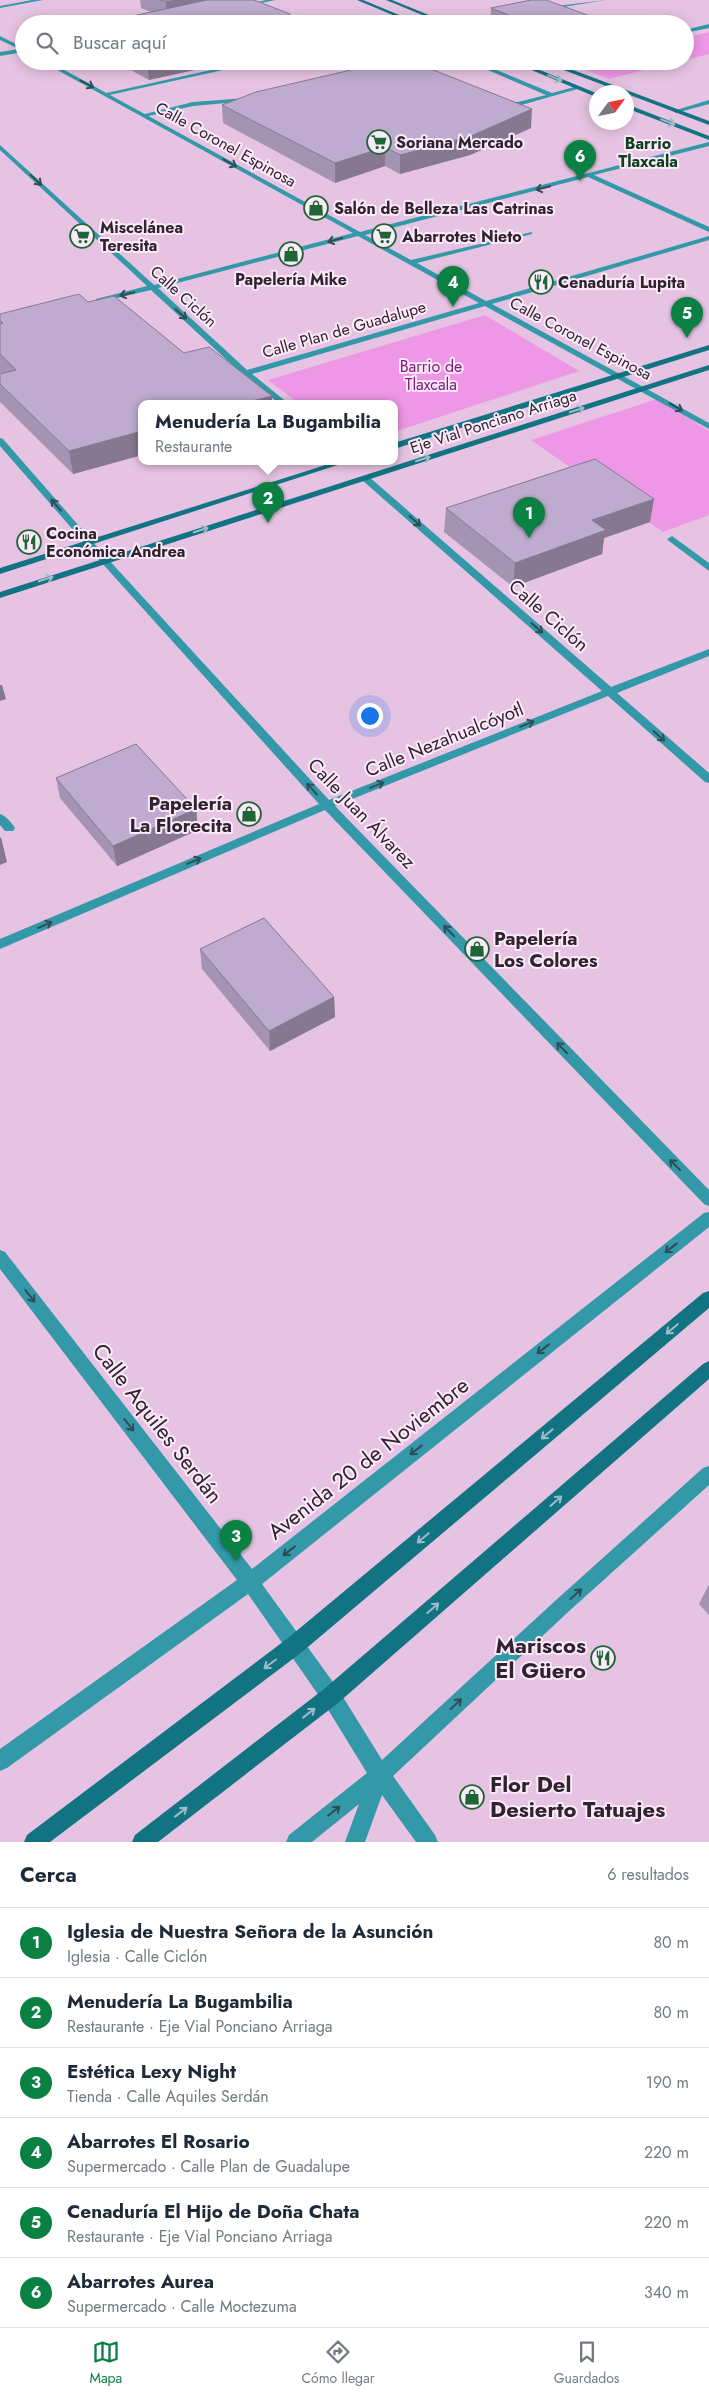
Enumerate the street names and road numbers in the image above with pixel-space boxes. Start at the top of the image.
street label: Calle Coronel Espinosa [151,96,300,193]
street label: Calle Ciclón [145,260,222,333]
street label: Calle Coronel Espinosa [506,291,656,386]
street label: Calle Plan de Guadalupe [260,295,429,364]
street label: Eje Vial Ponciano Arriaga [407,384,579,459]
street label: Calle Ciclón [503,573,595,658]
street label: Calle Nezahualcóyotl [361,695,527,784]
street label: Calle Juan Álvarez [302,752,422,875]
street label: Calle Aquiles Serdán [85,1336,231,1510]
street label: Avenida 20 de Noviembre [261,1369,475,1547]

